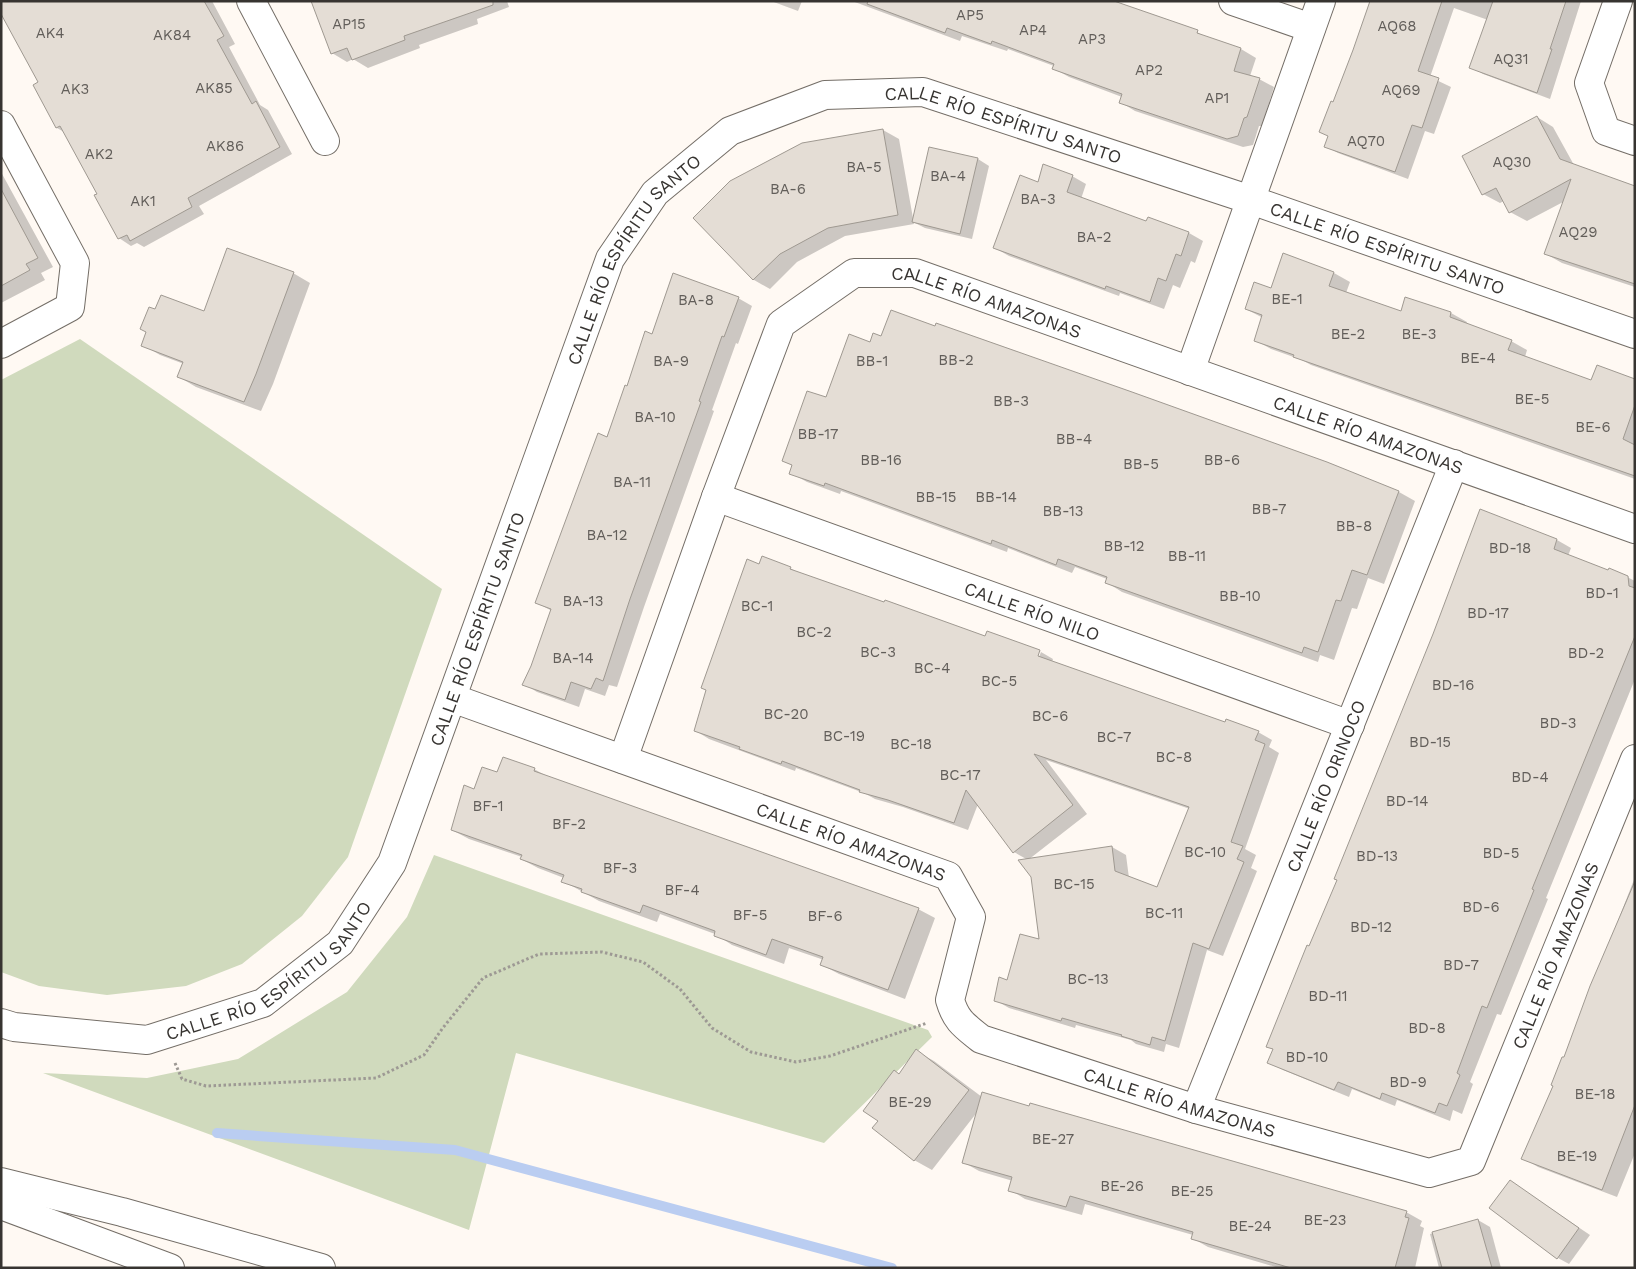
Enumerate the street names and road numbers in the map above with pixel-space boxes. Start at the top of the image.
street label: CALLE RÍO ESPÍRITU SANTO [884,81,1124,167]
street label: CALLE RÍO ESPÍRITU SANTO [562,150,705,368]
street label: CALLE RÍO ESPÍRITU SANTO [1267,197,1508,298]
street label: CALLE RÍO AMAZONAS [891,263,1084,342]
street label: CALLE RÍO AMAZONAS [1271,391,1466,478]
street label: CALLE RÍO ESPÍRITU SANTO [425,509,528,749]
street label: CALLE RÍO NILO [961,577,1103,645]
street label: CALLE RÍO ORINOCO [1281,697,1369,875]
street label: CALLE RÍO AMAZONAS [753,798,949,885]
street label: CALLE RÍO AMAZONAS [1507,859,1602,1052]
street label: CALLE RÍO ESPÍRITU SANTO [163,897,375,1044]
street label: CALLE RÍO AMAZONAS [1081,1063,1278,1141]

